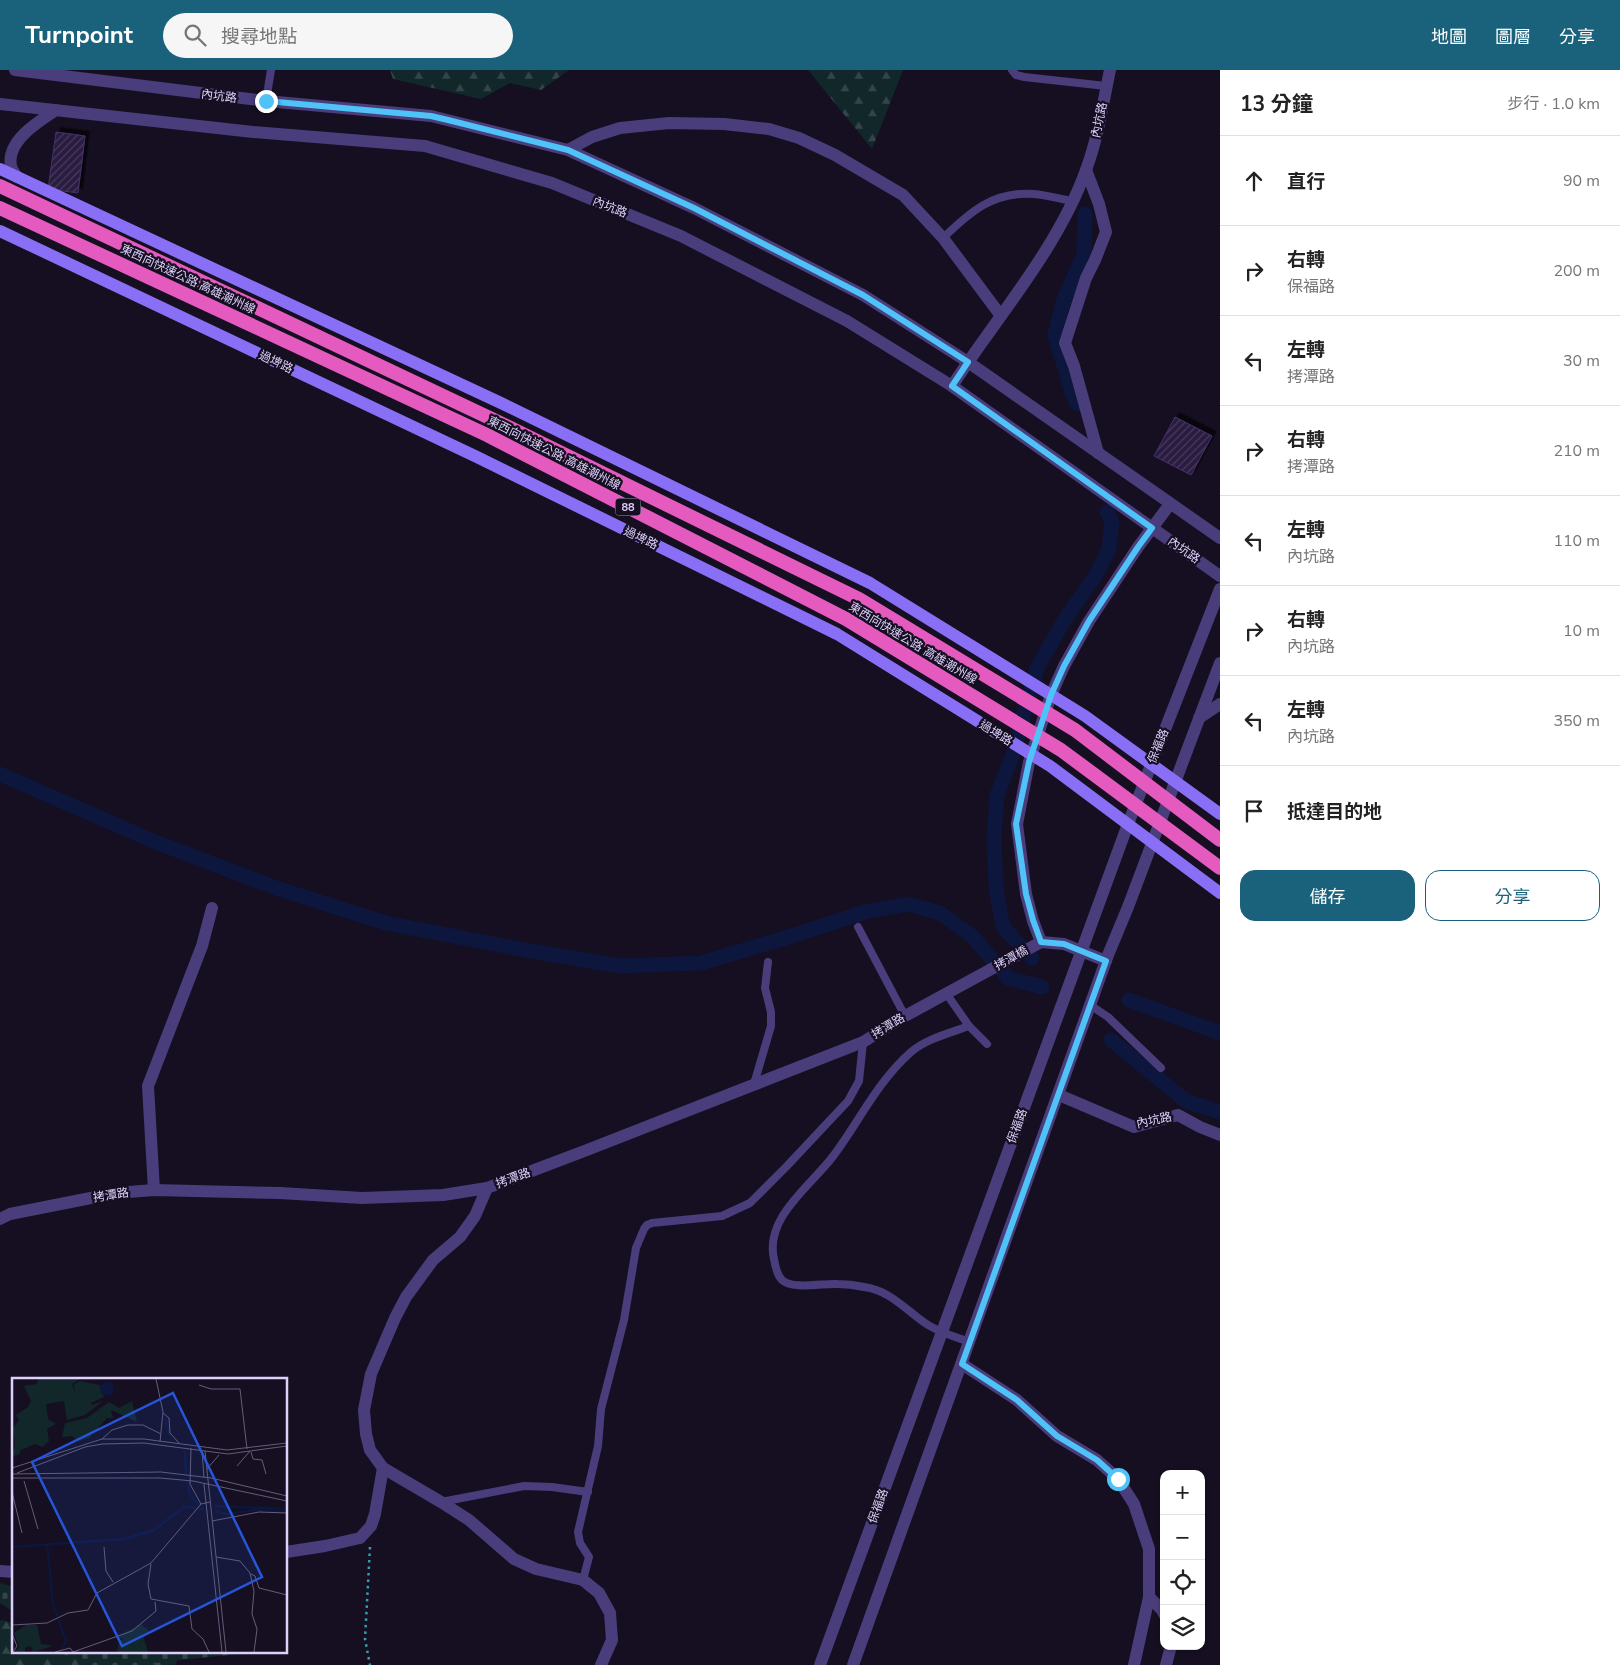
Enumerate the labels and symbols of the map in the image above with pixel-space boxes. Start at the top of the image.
street label: 內坑路 [200,86,238,106]
route end [255,90,278,113]
street label: 內坑路 [1087,101,1111,139]
street label: 內坑路 [590,193,630,221]
street label: 東西向快速公路 高雄潮州線 [118,241,258,317]
street label: 過埤路 [256,347,296,377]
street label: 東西向快速公路 高雄潮州線 [485,412,623,494]
road number: 88 [616,498,640,516]
street label: 過埤路 [621,523,661,553]
street label: 內坑路 [1165,533,1203,567]
street label: 東西向快速公路 高雄潮州線 [846,598,980,688]
street label: 過埤路 [976,717,1016,749]
street label: 保福路 [1144,726,1172,766]
street label: 拷潭橋 [991,942,1031,974]
street label: 拷潭路 [868,1010,908,1042]
street label: 保福路 [1003,1106,1031,1146]
street label: 內坑路 [1135,1108,1173,1132]
street label: 拷潭路 [493,1164,533,1192]
street label: 拷潭路 [92,1184,130,1206]
inset map [12,1378,288,1652]
route start [1107,1468,1130,1491]
street label: 保福路 [864,1486,892,1526]

